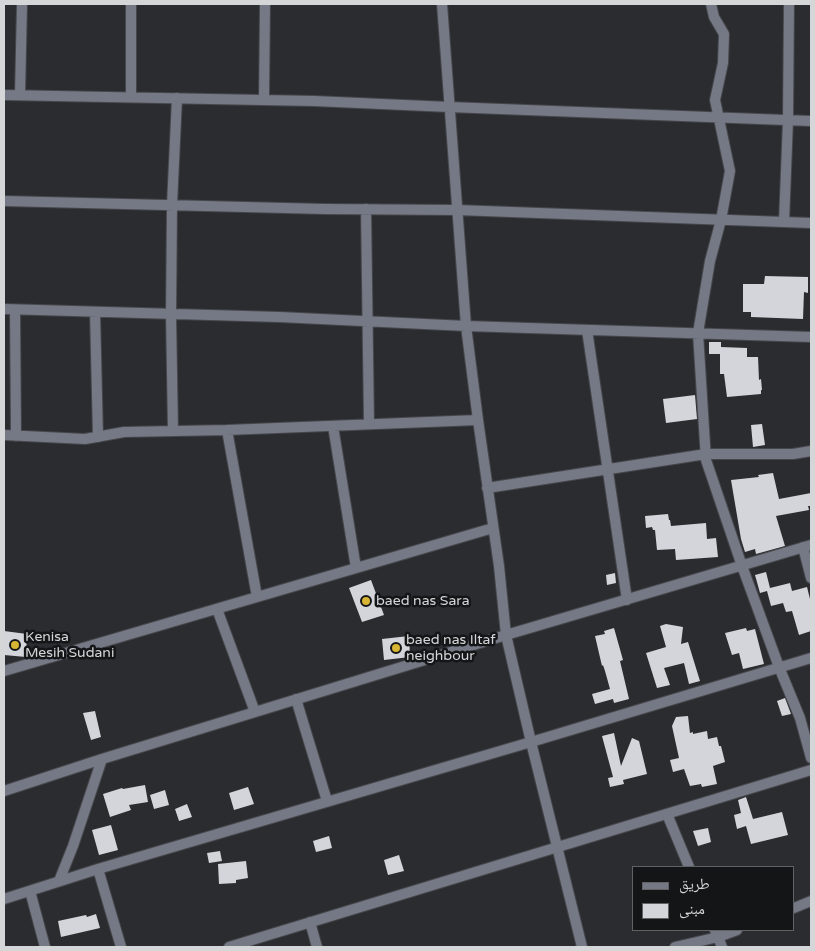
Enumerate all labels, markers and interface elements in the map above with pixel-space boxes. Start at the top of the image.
place label: baed nas Sara [376,593,470,609]
marker: baed nas Sara [360,595,372,607]
place label: Kenisa Mesih Sudani [25,629,114,662]
place label: baed nas Iltaf neighbour [406,632,496,664]
marker: Kenisa Mesih Sudani [9,639,21,651]
marker: baed nas Iltaf neighbour [390,642,402,654]
legend [632,866,795,931]
text: طريق [679,875,710,893]
text: مبنى [679,900,705,918]

